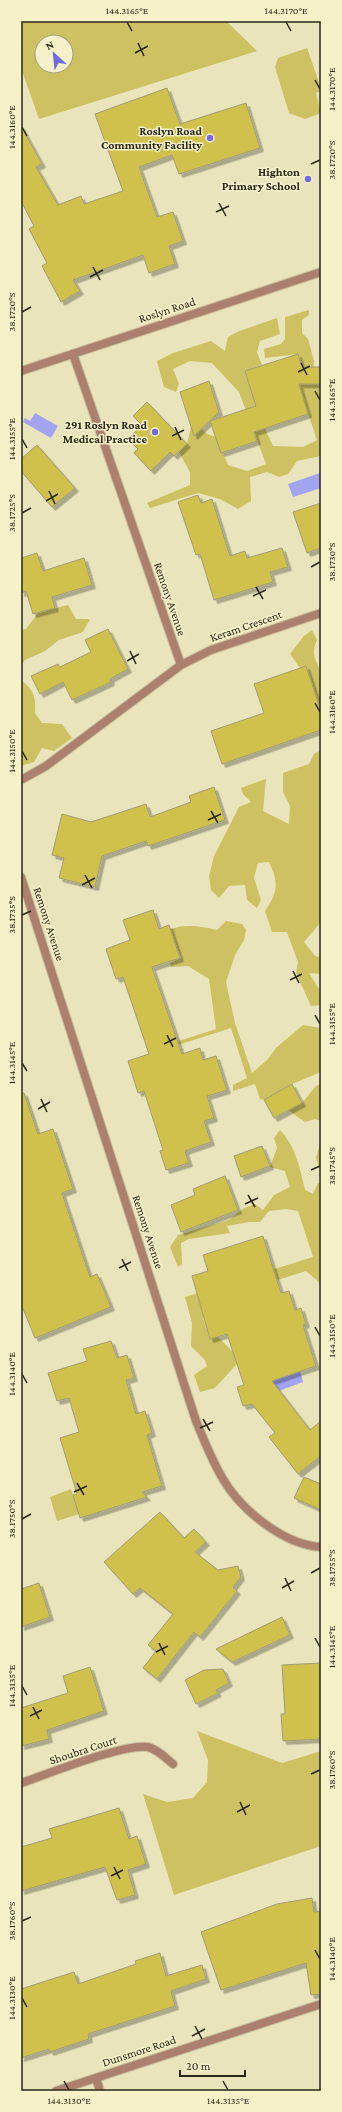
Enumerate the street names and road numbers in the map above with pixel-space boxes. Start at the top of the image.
street label: Roslyn Road [137,294,198,326]
street label: Remony Avenue [151,560,189,638]
street label: Keram Crescent [208,607,285,645]
street label: Remony Avenue [30,885,68,963]
street label: Remony Avenue [129,1193,167,1271]
street label: Shoubra Court [48,1732,119,1767]
street label: Dunsmore Road [100,2032,178,2070]

